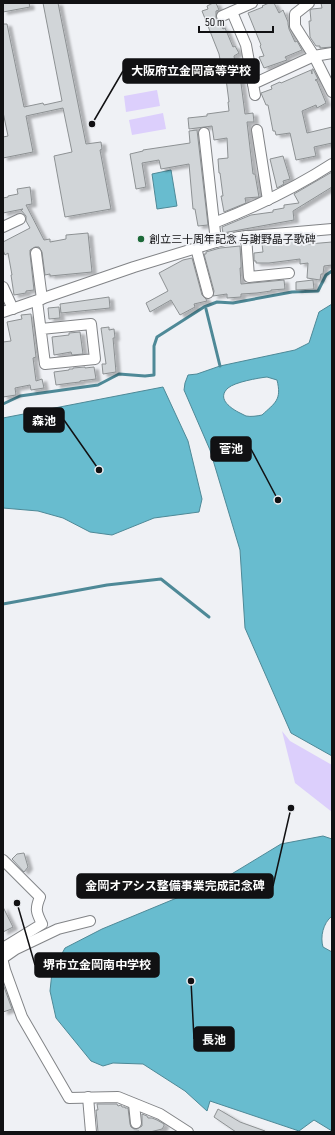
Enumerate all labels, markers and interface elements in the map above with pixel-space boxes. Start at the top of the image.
scale bar [199,8,273,34]
text: 50 m [205,15,225,30]
callout: 大阪府立金岡高等学校 [123,59,259,83]
text: 大阪府立金岡高等学校 [131,64,251,79]
place label: 創立三十周年記念 与謝野晶子歌碑 [149,233,316,246]
marker: 創立三十周年記念 与謝野晶子歌碑 [136,234,146,244]
callout: 森池 [24,408,64,432]
text: 森池 [32,414,56,429]
callout: 菅池 [211,437,251,461]
text: 菅池 [219,442,243,457]
callout: 金岡オアシス整備事業完成記念碑 [77,874,273,898]
text: 金岡オアシス整備事業完成記念碑 [85,879,265,894]
callout: 堺市立金岡南中学校 [35,953,159,977]
text: 堺市立金岡南中学校 [43,958,151,973]
callout: 長池 [194,1027,234,1051]
text: 長池 [202,1033,226,1048]

